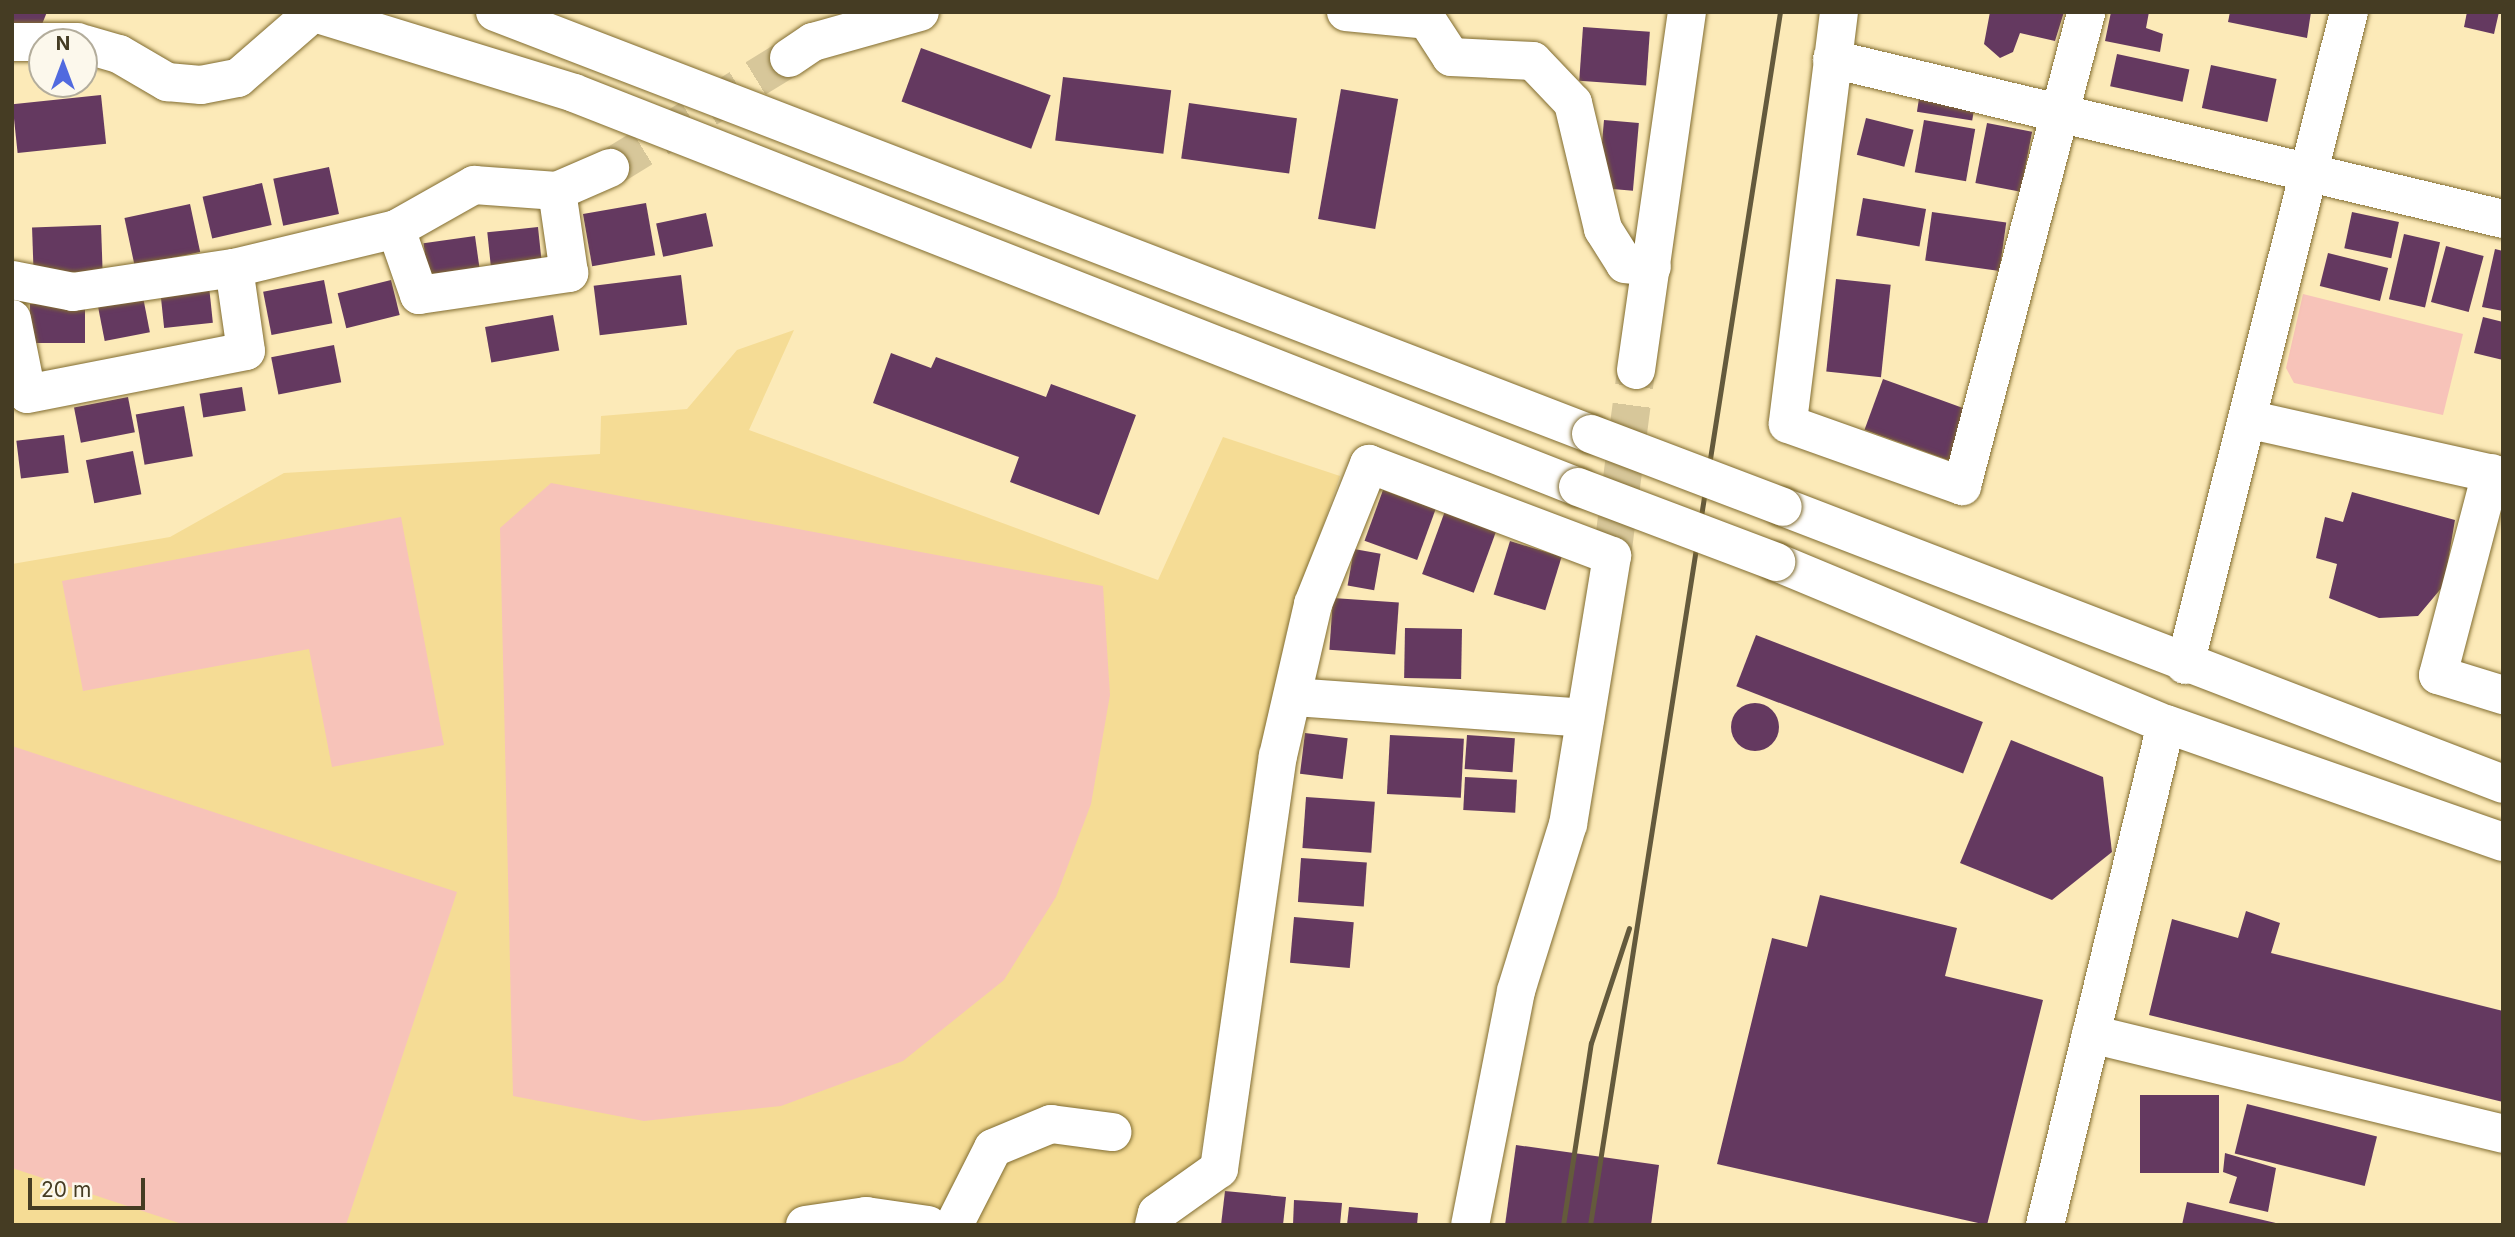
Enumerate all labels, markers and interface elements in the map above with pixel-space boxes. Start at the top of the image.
north arrow [28,28,98,98]
text: N [56,32,70,55]
scale bar [32,1164,149,1208]
text: 20 m [41,1177,91,1202]

